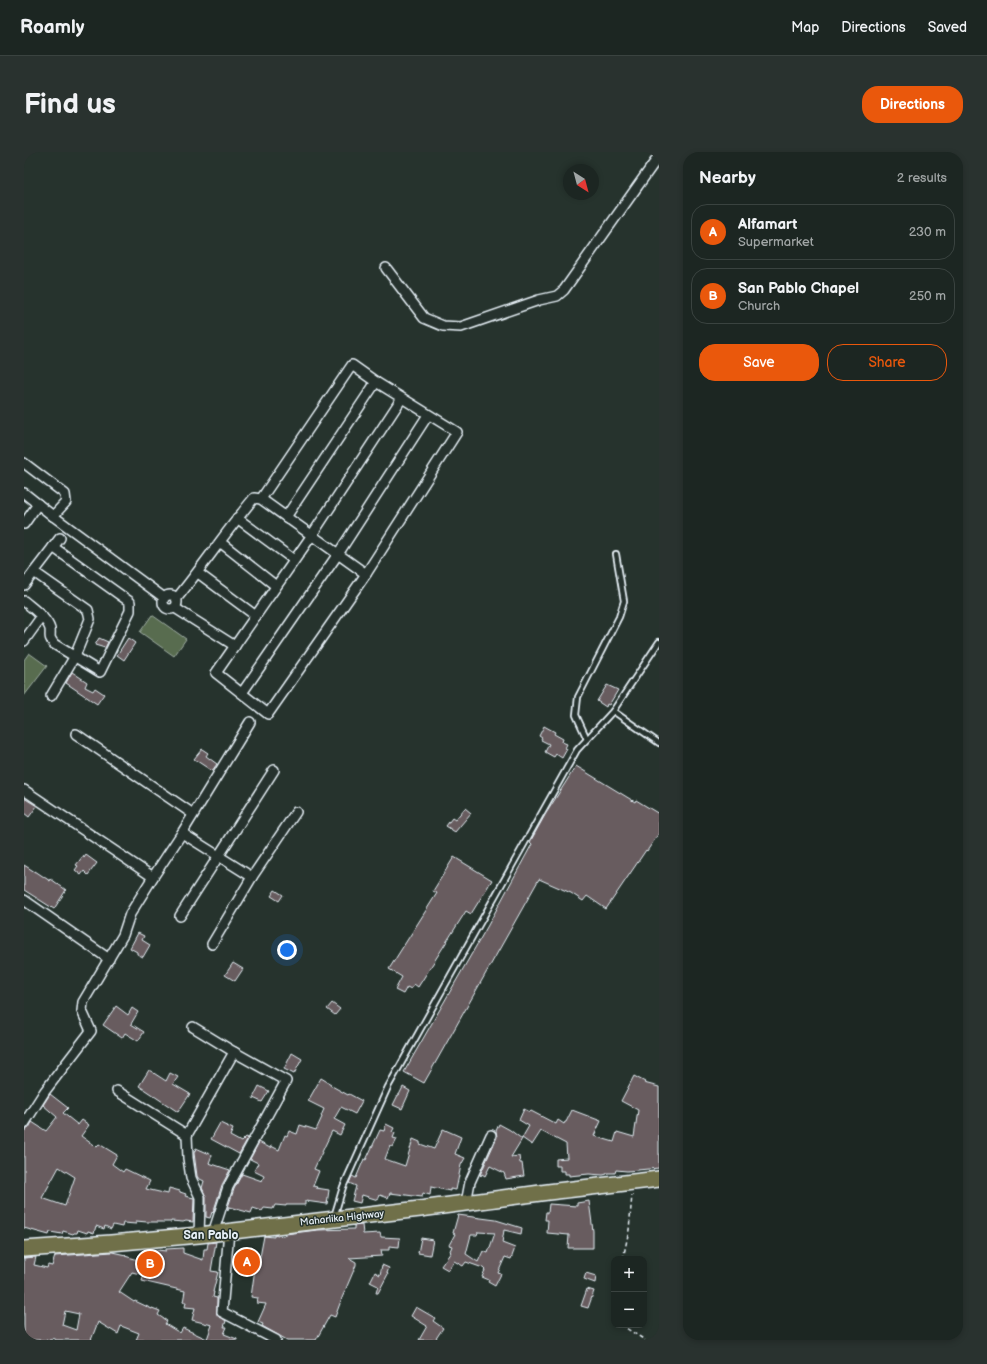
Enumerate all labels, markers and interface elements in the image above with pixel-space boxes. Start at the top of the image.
text: Roamly [20,16,84,39]
text: Map [791,19,819,36]
text: Directions [841,19,906,36]
text: Saved [928,19,967,36]
button: Directions [862,86,963,123]
text: Find us [24,88,116,121]
north arrow [563,164,599,200]
text: Nearby [699,168,756,188]
text: 2 results [897,170,947,186]
text: Alfamart [738,215,797,234]
text: A [709,224,717,240]
text: 230 m [909,224,946,240]
text: Supermarket [738,234,814,250]
text: San Pablo Chapel [738,279,859,298]
text: B [708,288,718,304]
text: 250 m [909,288,946,304]
text: Church [738,298,780,314]
button: Save [699,344,819,381]
button: Share [827,344,947,381]
your location [277,940,297,960]
street label: Maharlika Highway [299,1208,385,1228]
district label: San Pablo [184,1228,239,1243]
pin: A [234,1247,260,1277]
pin: B [137,1249,163,1279]
map controls [611,1256,647,1328]
button: + [611,1256,647,1292]
button: − [611,1292,647,1328]

